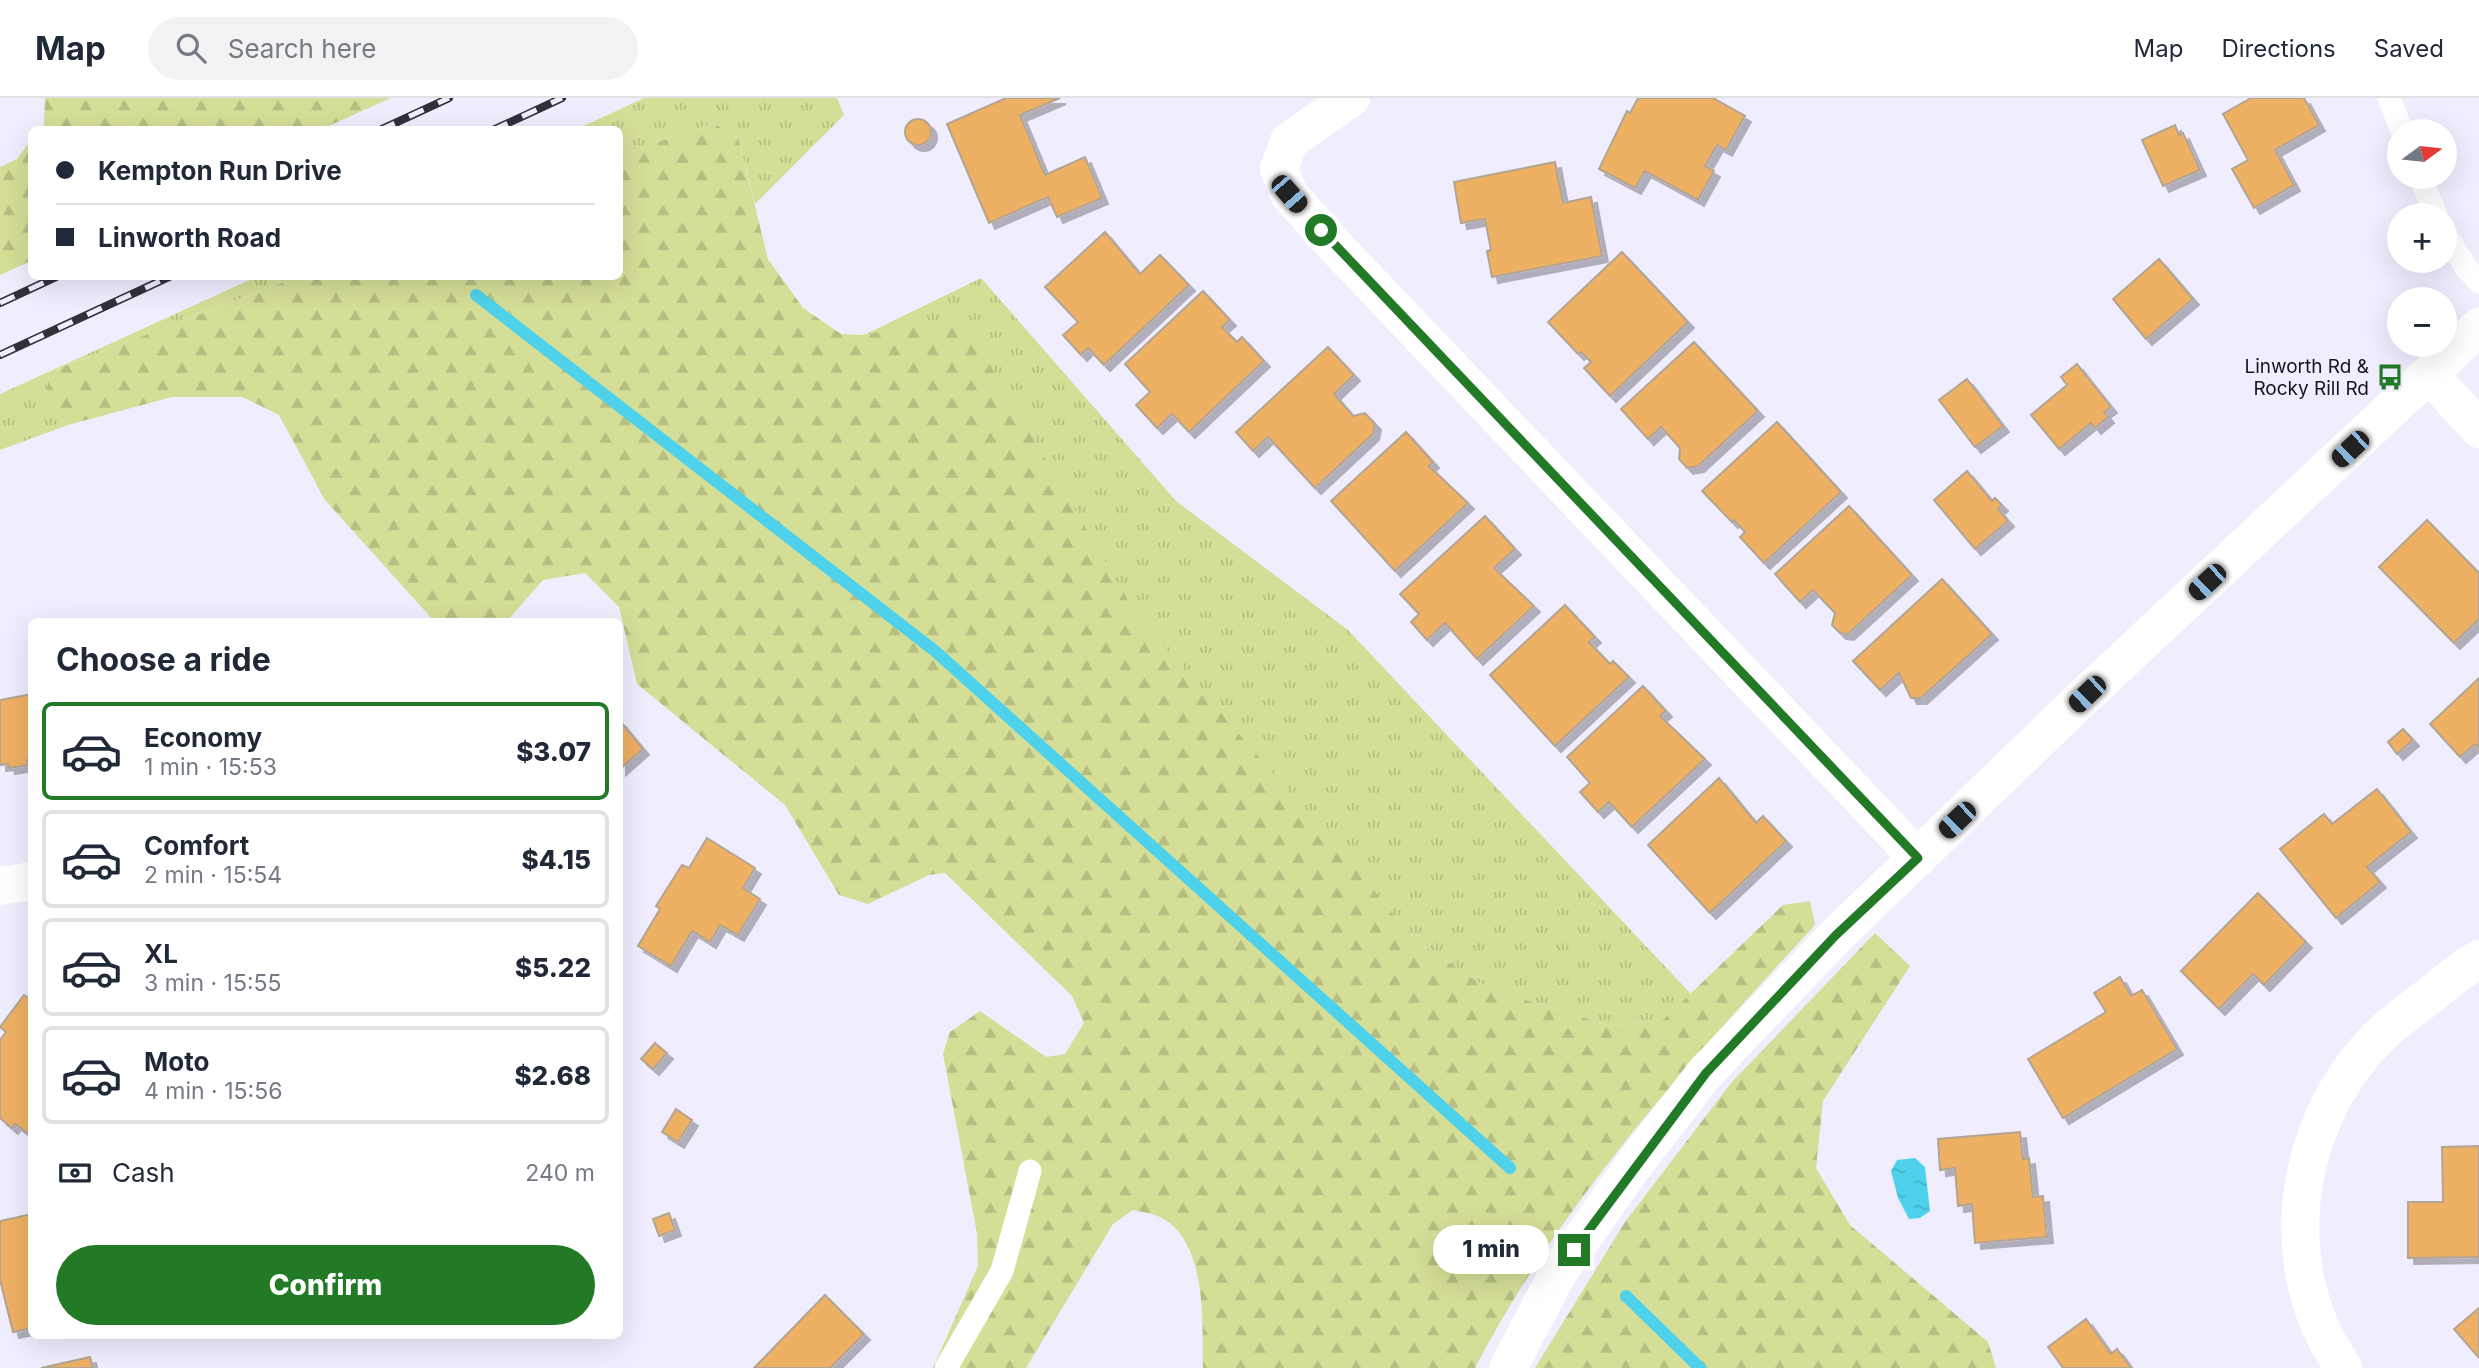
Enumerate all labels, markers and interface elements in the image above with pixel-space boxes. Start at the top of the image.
search box [148,17,638,80]
text: Map [35,28,106,68]
icon: search [172,29,210,67]
text: Search here [228,33,376,64]
text: Map [2134,34,2183,63]
text: Directions [2221,34,2336,63]
text: Saved [2374,34,2444,63]
north arrow [2387,119,2457,189]
map controls [2387,119,2457,357]
text: Kempton Run Drive [98,155,342,186]
car [1268,171,1311,217]
button: + [2387,203,2457,273]
route start [1305,214,1337,246]
text: Linworth Road [98,222,281,253]
button: − [2387,287,2457,357]
place label: Linworth Rd & Rocky Rill Rd [2244,355,2369,400]
bus stop icon: Linworth Rd & Rocky Rill Rd [2375,362,2405,392]
car [2328,427,2373,471]
car [2185,560,2230,604]
text: Choose a ride [56,640,271,679]
car [2065,672,2110,716]
icon: car [60,720,123,783]
text: Economy [144,722,262,753]
text: $3.07 [516,736,591,767]
text: 1 min · 15:53 [144,753,277,781]
car [1935,798,1980,842]
icon: car [60,828,123,891]
text: Comfort [144,830,249,861]
text: $4.15 [522,844,591,875]
text: 2 min · 15:54 [144,861,282,889]
icon: car [60,936,123,999]
text: XL [144,938,178,969]
text: $5.22 [515,952,591,983]
text: 3 min · 15:55 [144,969,281,997]
icon: car [60,1044,123,1107]
text: Moto [144,1046,209,1077]
text: $2.68 [514,1060,591,1091]
text: 4 min · 15:56 [144,1077,282,1105]
icon: cash [56,1154,94,1192]
text: Cash [112,1157,175,1188]
text: 240 m [525,1159,595,1187]
callout: 1 min [1434,1226,1550,1274]
route end [1558,1234,1590,1266]
text: 1 min [1462,1235,1520,1263]
button: Confirm [56,1245,595,1325]

